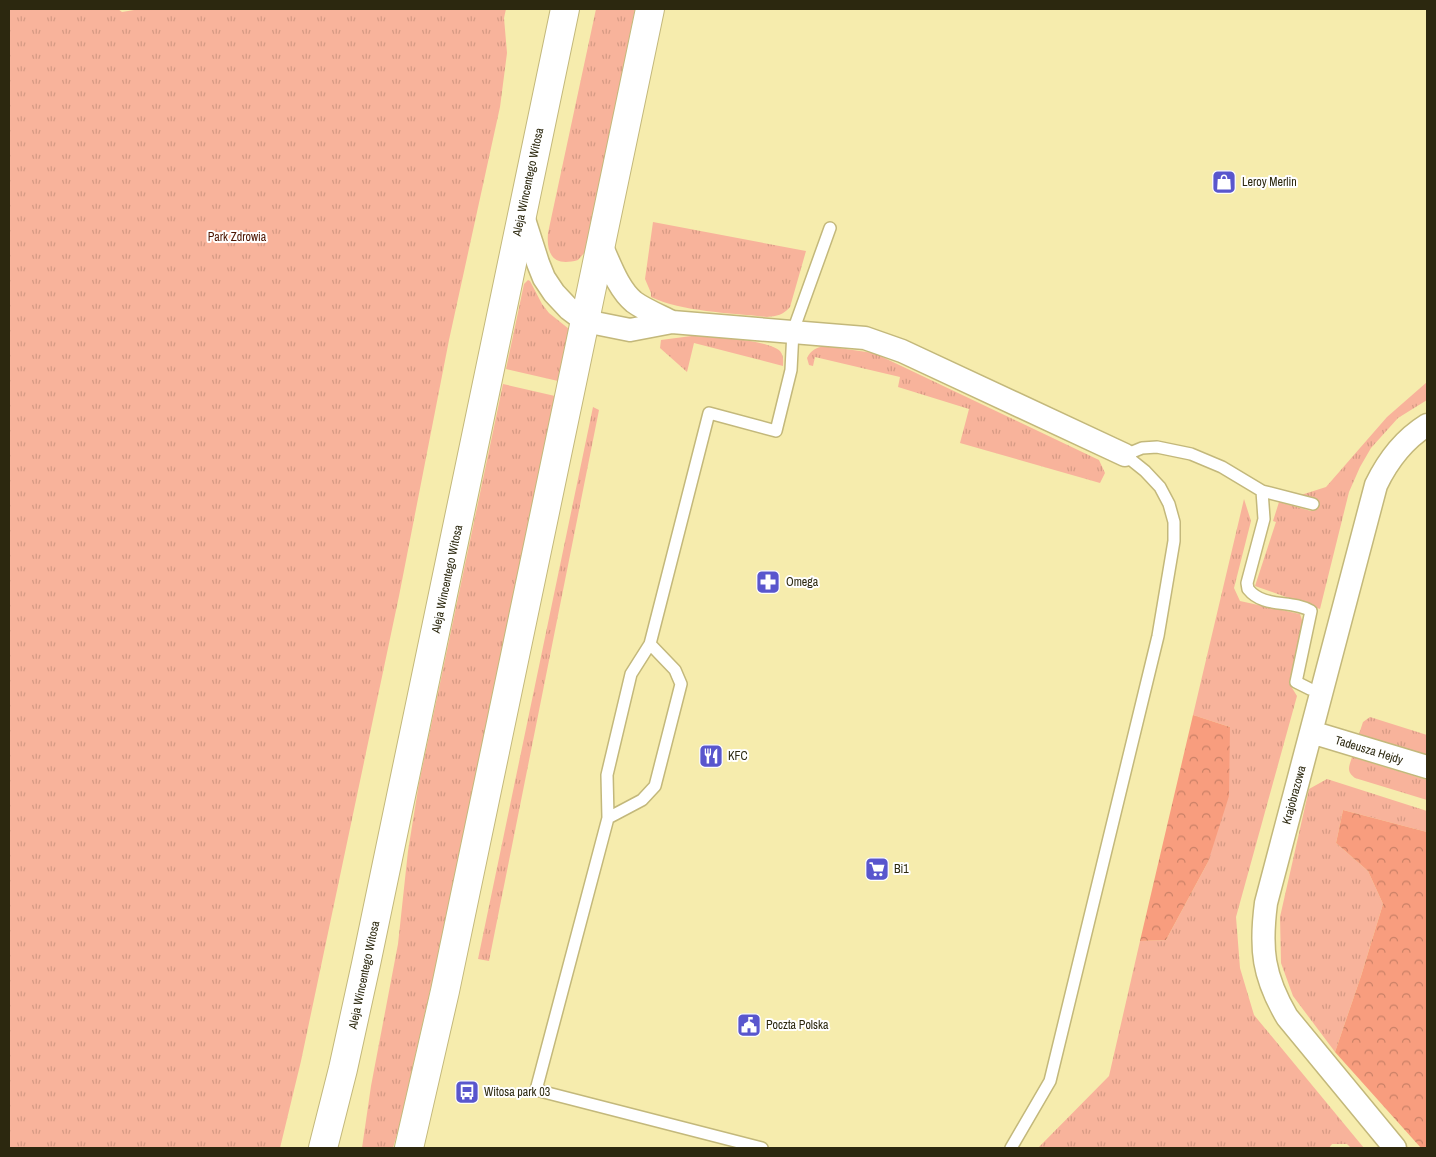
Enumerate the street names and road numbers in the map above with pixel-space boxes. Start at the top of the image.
street label: Aleja Wincentego Witosa [508,126,547,239]
street label: Aleja Wincentego Witosa [427,523,466,636]
street label: Tadeusza Hejdy [1333,732,1405,768]
street label: Krajobrazowa [1278,763,1310,826]
street label: Aleja Wincentego Witosa [344,919,383,1032]

